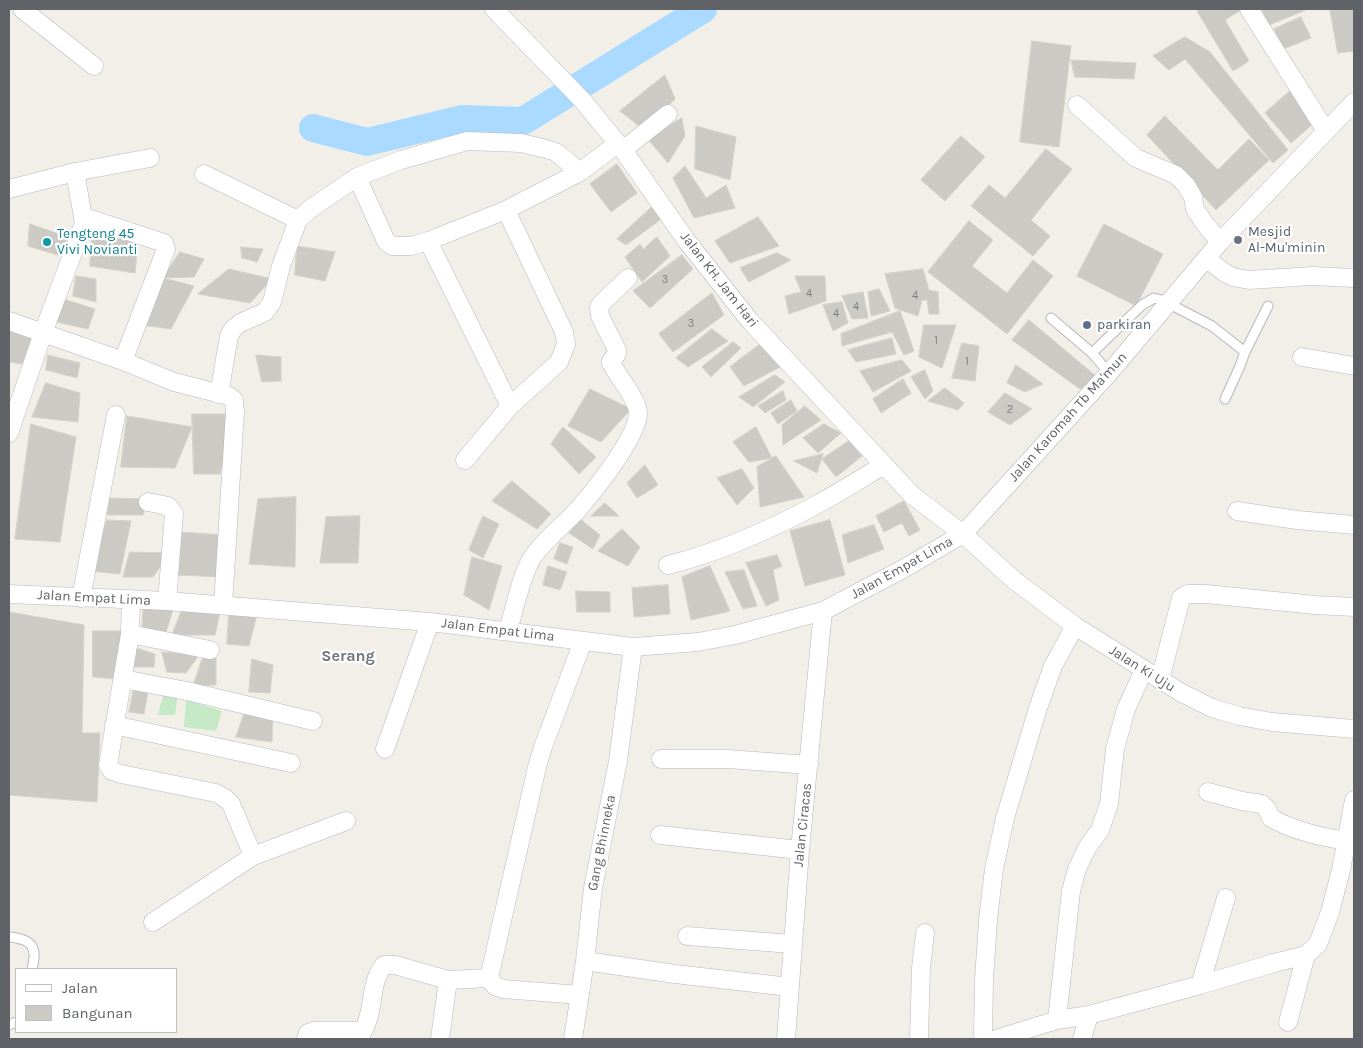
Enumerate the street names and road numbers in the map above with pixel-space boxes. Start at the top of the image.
street label: Jalan KH. Jam Hari [677,229,761,331]
street label: Jalan Karomah Tb Ma'mun [1005,349,1131,485]
street label: Jalan Empat Lima [848,533,956,603]
street label: Jalan Empat Lima [37,587,151,609]
street label: Jalan Empat Lima [441,615,555,645]
street label: Jalan Ki Uju [1106,642,1178,696]
street label: Jalan Ciracas [790,782,816,868]
street label: Gang Bhinneka [584,794,620,892]

